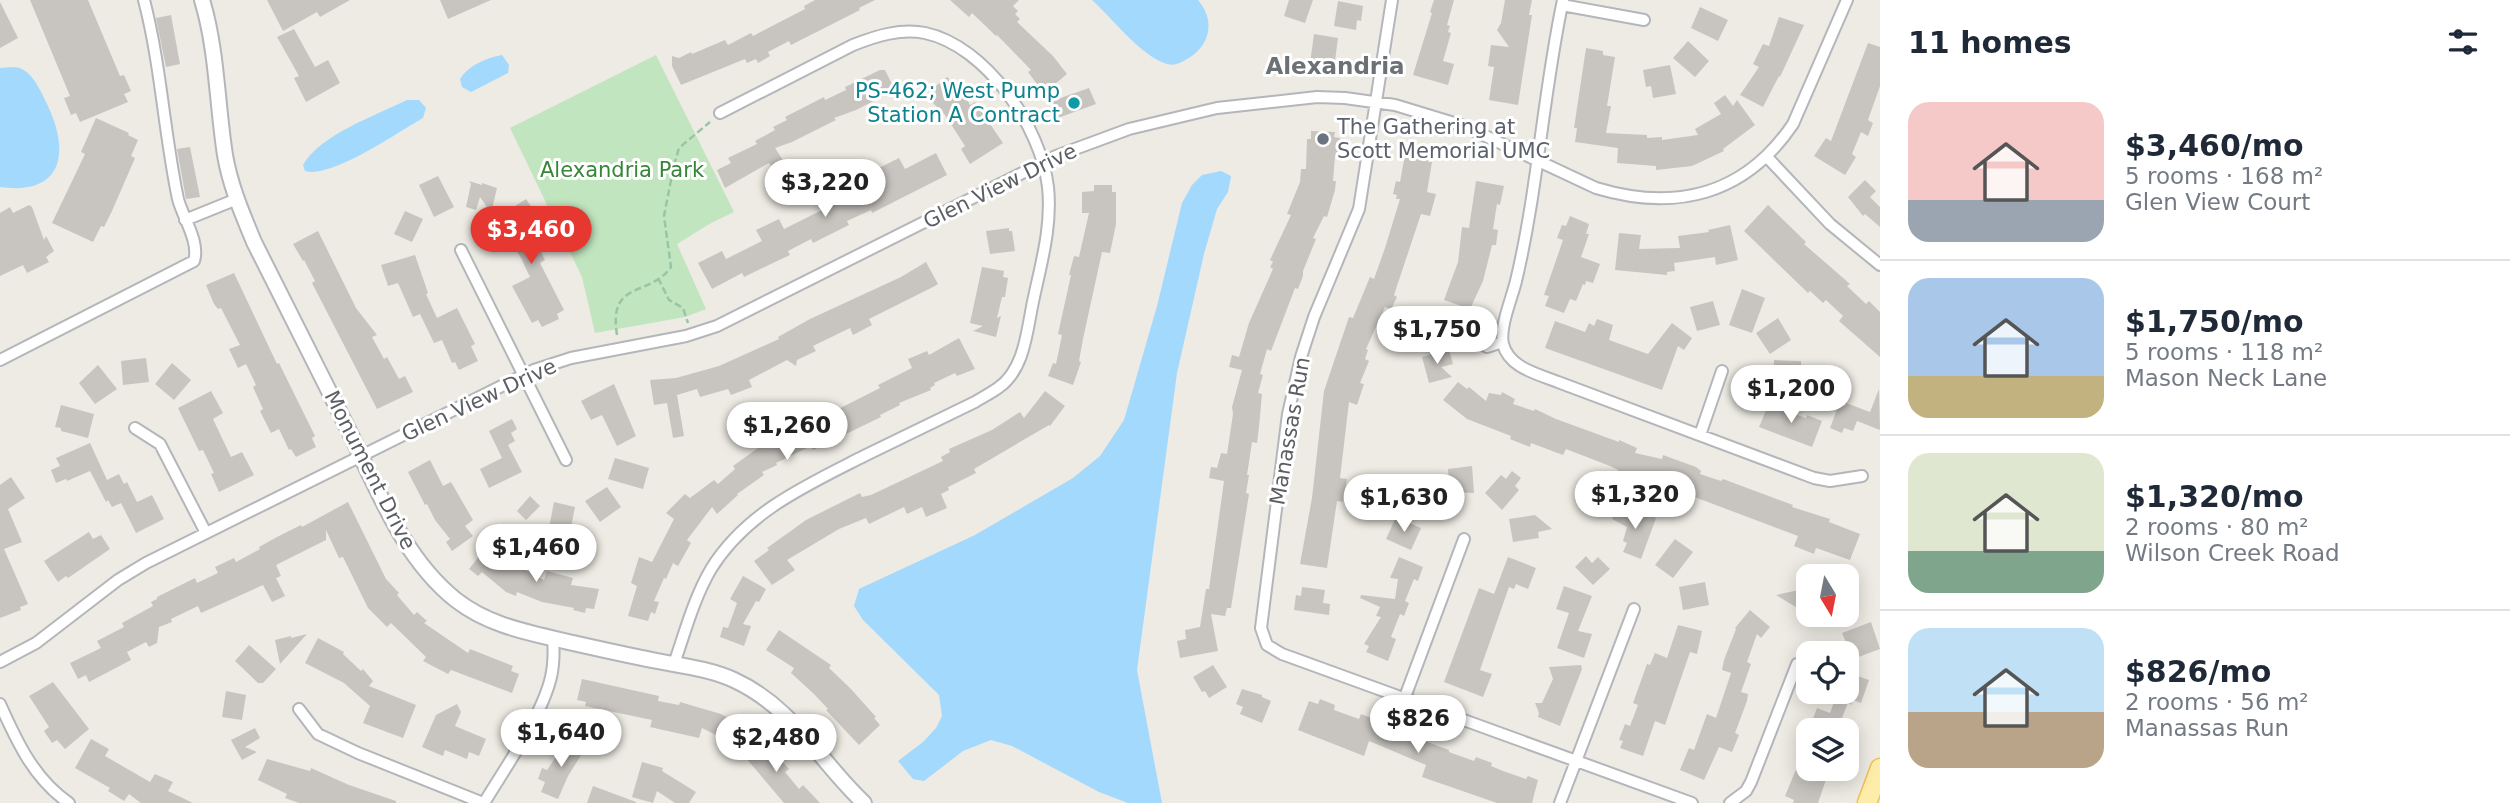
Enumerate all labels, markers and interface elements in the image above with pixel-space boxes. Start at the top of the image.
icon: filters [2444,23,2482,61]
text: 11 homes [1908,25,2072,60]
district label: Alexandria [1265,53,1405,79]
place label: PS-462; West Pump Station A Contract [855,79,1060,127]
marker: PS-462; West Pump Station A Contract [1066,95,1082,111]
place label: The Gathering at Scott Memorial UMC [1336,115,1550,163]
text: $3,460/mo [2125,128,2304,163]
icon: home [1964,130,2048,214]
marker: The Gathering at Scott Memorial UMC [1315,131,1331,147]
street label: Glen View Drive [919,138,1081,234]
park label: Alexandria Park [540,158,705,182]
pin: $3,220 [768,160,882,219]
text: 5 rooms · 168 m² [2125,163,2323,189]
text: $3,220 [781,169,869,195]
text: Glen View Court [2125,189,2310,215]
pin: $3,460 [474,206,588,266]
text: $3,460 [487,216,575,242]
text: $1,750/mo [2125,304,2304,339]
pin: $1,750 [1380,306,1494,366]
icon: home [1964,306,2048,390]
text: $1,750 [1393,316,1481,342]
text: 5 rooms · 118 m² [2125,339,2323,365]
street label: Glen View Drive [398,354,560,446]
street label: Manassas Run [1265,355,1315,507]
text: Mason Neck Lane [2125,365,2327,391]
pin: $1,200 [1734,366,1848,425]
text: $1,200 [1747,375,1835,401]
street label: Monument Drive [320,387,420,553]
pin: $1,260 [730,402,844,462]
text: $1,260 [743,412,831,438]
pin: $1,320 [1578,472,1692,531]
pin: $1,630 [1347,475,1461,534]
text: $1,320/mo [2125,479,2304,514]
text: $1,320 [1591,481,1679,507]
icon: home [1964,481,2048,565]
text: $1,630 [1360,484,1448,510]
text: 2 rooms · 80 m² [2125,514,2309,540]
pin: $1,460 [479,524,593,584]
text: $1,460 [492,534,580,560]
text: Wilson Creek Road [2125,540,2340,566]
north arrow [1796,564,1858,626]
map controls [1796,564,1859,781]
button: locate [1796,641,1859,704]
text: $826/mo [2125,654,2271,689]
icon: home [1964,656,2048,740]
text: 2 rooms · 56 m² [2125,689,2309,715]
pin: $826 [1377,696,1459,755]
text: $826 [1386,705,1450,731]
pin: $1,640 [504,710,618,769]
pin: $2,480 [719,714,833,774]
text: Manassas Run [2125,715,2289,741]
button: layers [1796,718,1859,781]
text: $1,640 [517,719,605,745]
text: $2,480 [732,724,820,750]

